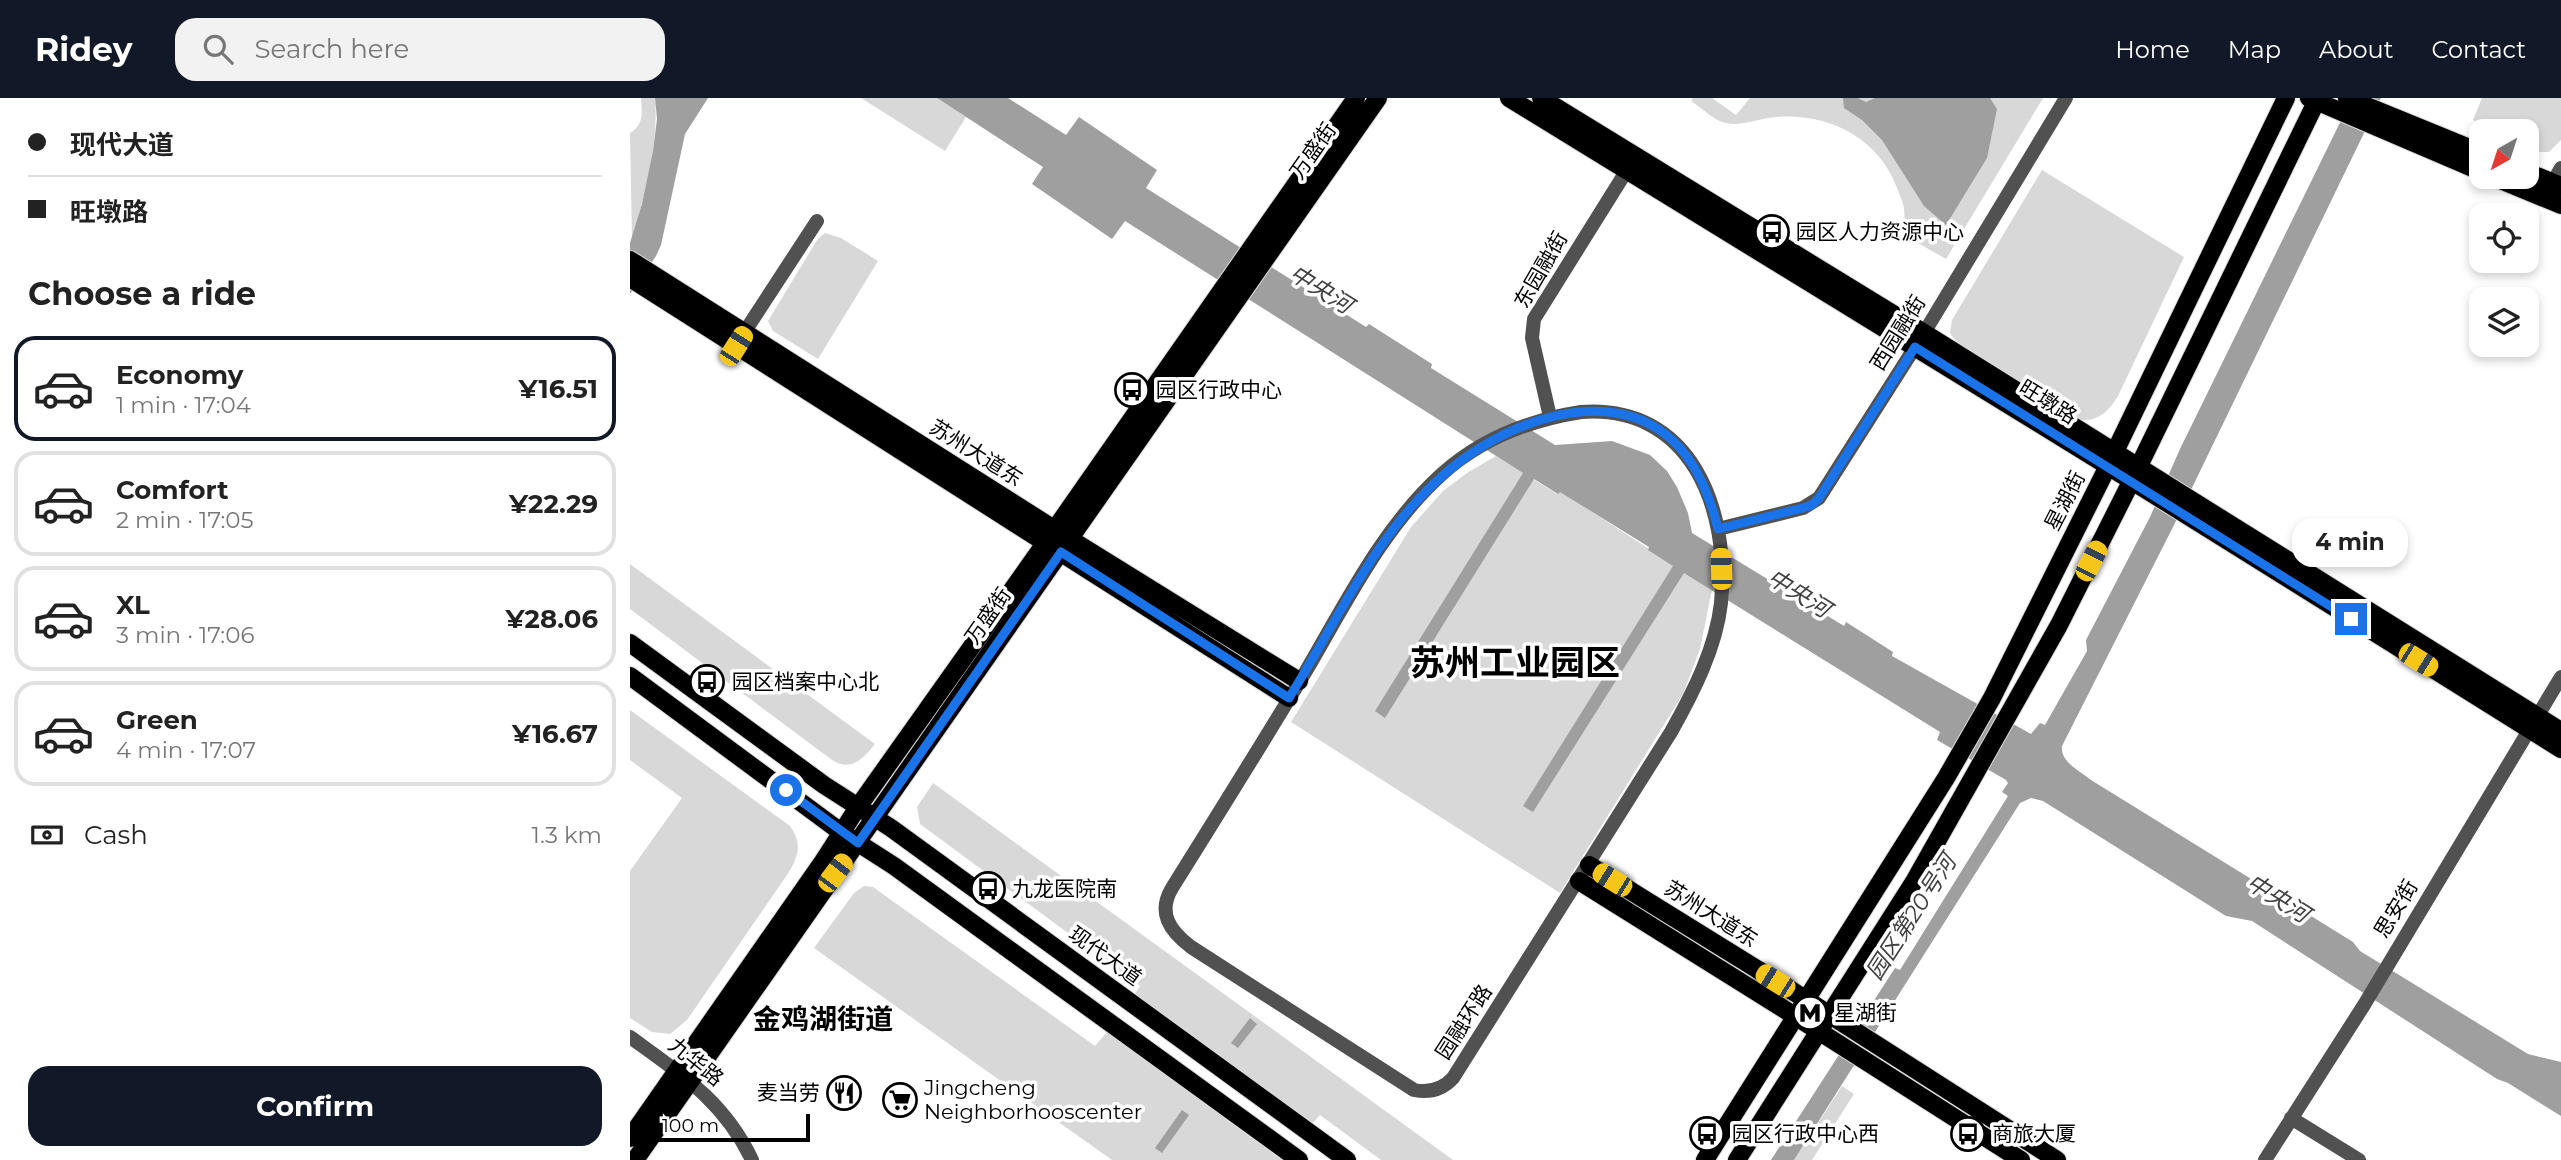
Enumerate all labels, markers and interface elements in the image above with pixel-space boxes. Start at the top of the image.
search box [175,18,665,81]
text: Ridey [35,29,133,69]
icon: search [199,30,237,68]
text: Search here [255,33,409,65]
text: Home [2115,35,2190,64]
text: Map [2228,35,2281,64]
text: About [2319,35,2393,64]
text: Contact [2431,35,2526,64]
street label: 万盛街 [1284,118,1341,184]
north arrow [2469,119,2539,189]
map controls [2469,119,2539,357]
text: 现代大道 [70,129,174,161]
text: 旺墩路 [70,196,148,228]
button: locate [2469,203,2539,273]
bus stop icon: 园区人力资源中心 [1753,213,1791,251]
place label: 园区人力资源中心 [1796,219,1964,244]
street label: 东园融街 [1509,227,1572,312]
water label: 中央河 [1284,259,1361,321]
text: Choose a ride [28,274,256,313]
button: layers [2469,287,2539,357]
street label: 西园融街 [1865,290,1930,375]
car [716,323,757,369]
icon: car [32,357,95,420]
text: Economy [116,359,243,391]
bus stop icon: 园区行政中心 [1113,371,1151,409]
text: ¥16.51 [519,373,598,405]
street label: 旺墩路 [2015,374,2082,429]
place label: 园区行政中心 [1156,377,1282,402]
text: 1 min · 17:04 [116,391,251,419]
street label: 苏州大道东 [925,414,1027,491]
street label: 星湖街 [2039,467,2090,535]
icon: car [32,472,95,535]
text: Comfort [116,474,228,506]
text: ¥22.29 [509,488,598,520]
text: 2 min · 17:05 [116,506,254,534]
callout: 4 min [2293,518,2409,566]
text: 4 min [2315,528,2385,556]
car [2073,538,2110,584]
car [1710,548,1733,590]
water label: 中央河 [1762,563,1839,625]
street label: 万盛街 [959,583,1016,649]
icon: car [32,587,95,650]
text: XL [116,589,150,621]
text: ¥28.06 [505,603,598,635]
route end [2335,603,2367,635]
text: 3 min · 17:06 [116,621,254,649]
car [2395,640,2442,680]
district label: 苏州工业园区 [1410,641,1620,684]
bus stop icon: 园区档案中心北 [688,663,726,701]
place label: 园区档案中心北 [732,669,879,694]
icon: car [32,702,95,765]
text: Green [116,704,198,736]
text: ¥16.67 [512,718,598,750]
text: 4 min · 17:07 [116,736,256,764]
route start [770,774,802,806]
icon: cash [28,816,66,854]
text: Cash [84,819,148,851]
text: 1.3 km [532,821,602,849]
water label: 园区第20号河 [1860,846,1964,985]
car [814,850,857,896]
car [1589,860,1636,900]
water label: 中央河 [2241,868,2318,930]
bus stop icon: 九龙医院南 [969,870,1007,908]
street label: 苏州大道东 [1660,875,1762,952]
street label: 思安街 [2369,875,2423,942]
place label: 九龙医院南 [1012,876,1117,901]
street label: 现代大道 [1064,921,1147,990]
car [1752,961,1799,1001]
street label: 园融环路 [1430,980,1497,1064]
metro station icon: 星湖街 [1791,994,1829,1032]
place label: 星湖街 [1834,1000,1897,1025]
district label: 金鸡湖街道 [753,1002,893,1036]
street label: 九华路 [664,1032,729,1091]
button: Confirm [28,1066,602,1146]
restaurant icon: 麦当劳 [825,1074,863,1112]
place label: Jingcheng Neighborhooscenter [923,1075,1142,1124]
place label: 麦当劳 [757,1080,820,1105]
supermarket icon: Jingcheng Neighborhooscenter [881,1081,919,1119]
scale bar [651,1111,810,1143]
text: 100 m [662,1114,719,1137]
bus stop icon: 园区行政中心西 [1688,1115,1726,1153]
bus stop icon: 商旅大厦 [1949,1115,1987,1153]
place label: 园区行政中心西 [1732,1121,1879,1146]
place label: 商旅大厦 [1992,1121,2076,1146]

